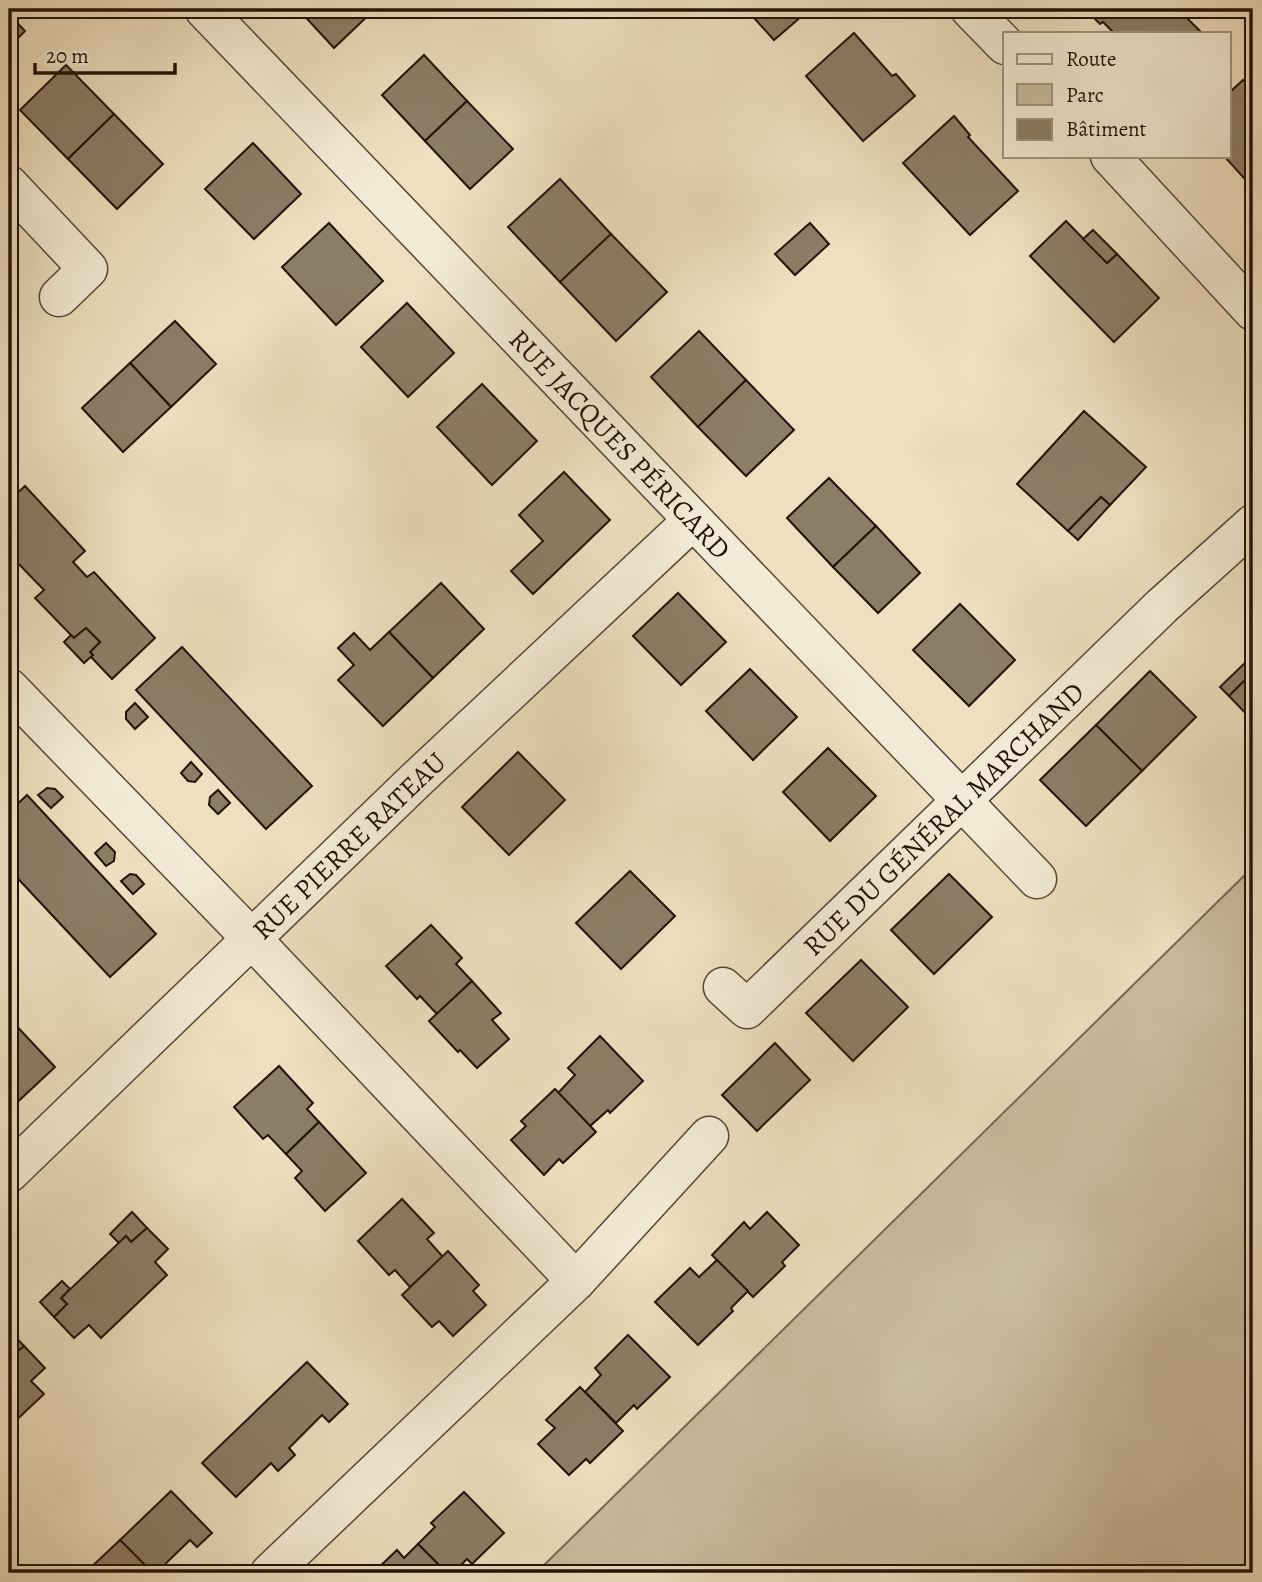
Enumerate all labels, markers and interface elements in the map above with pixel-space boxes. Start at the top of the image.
scale bar [35,32,175,76]
legend [1003,32,1230,158]
text: 20 m [46,42,89,70]
text: Route [1066,45,1116,73]
text: Parc [1066,81,1104,109]
text: Bâtiment [1066,115,1147,143]
street label: RUE JACQUES PÉRICARD [500,321,739,568]
street label: RUE DU GÉNÉRAL MARCHAND [795,674,1093,965]
street label: RUE PIERRE RATEAU [244,743,455,948]

